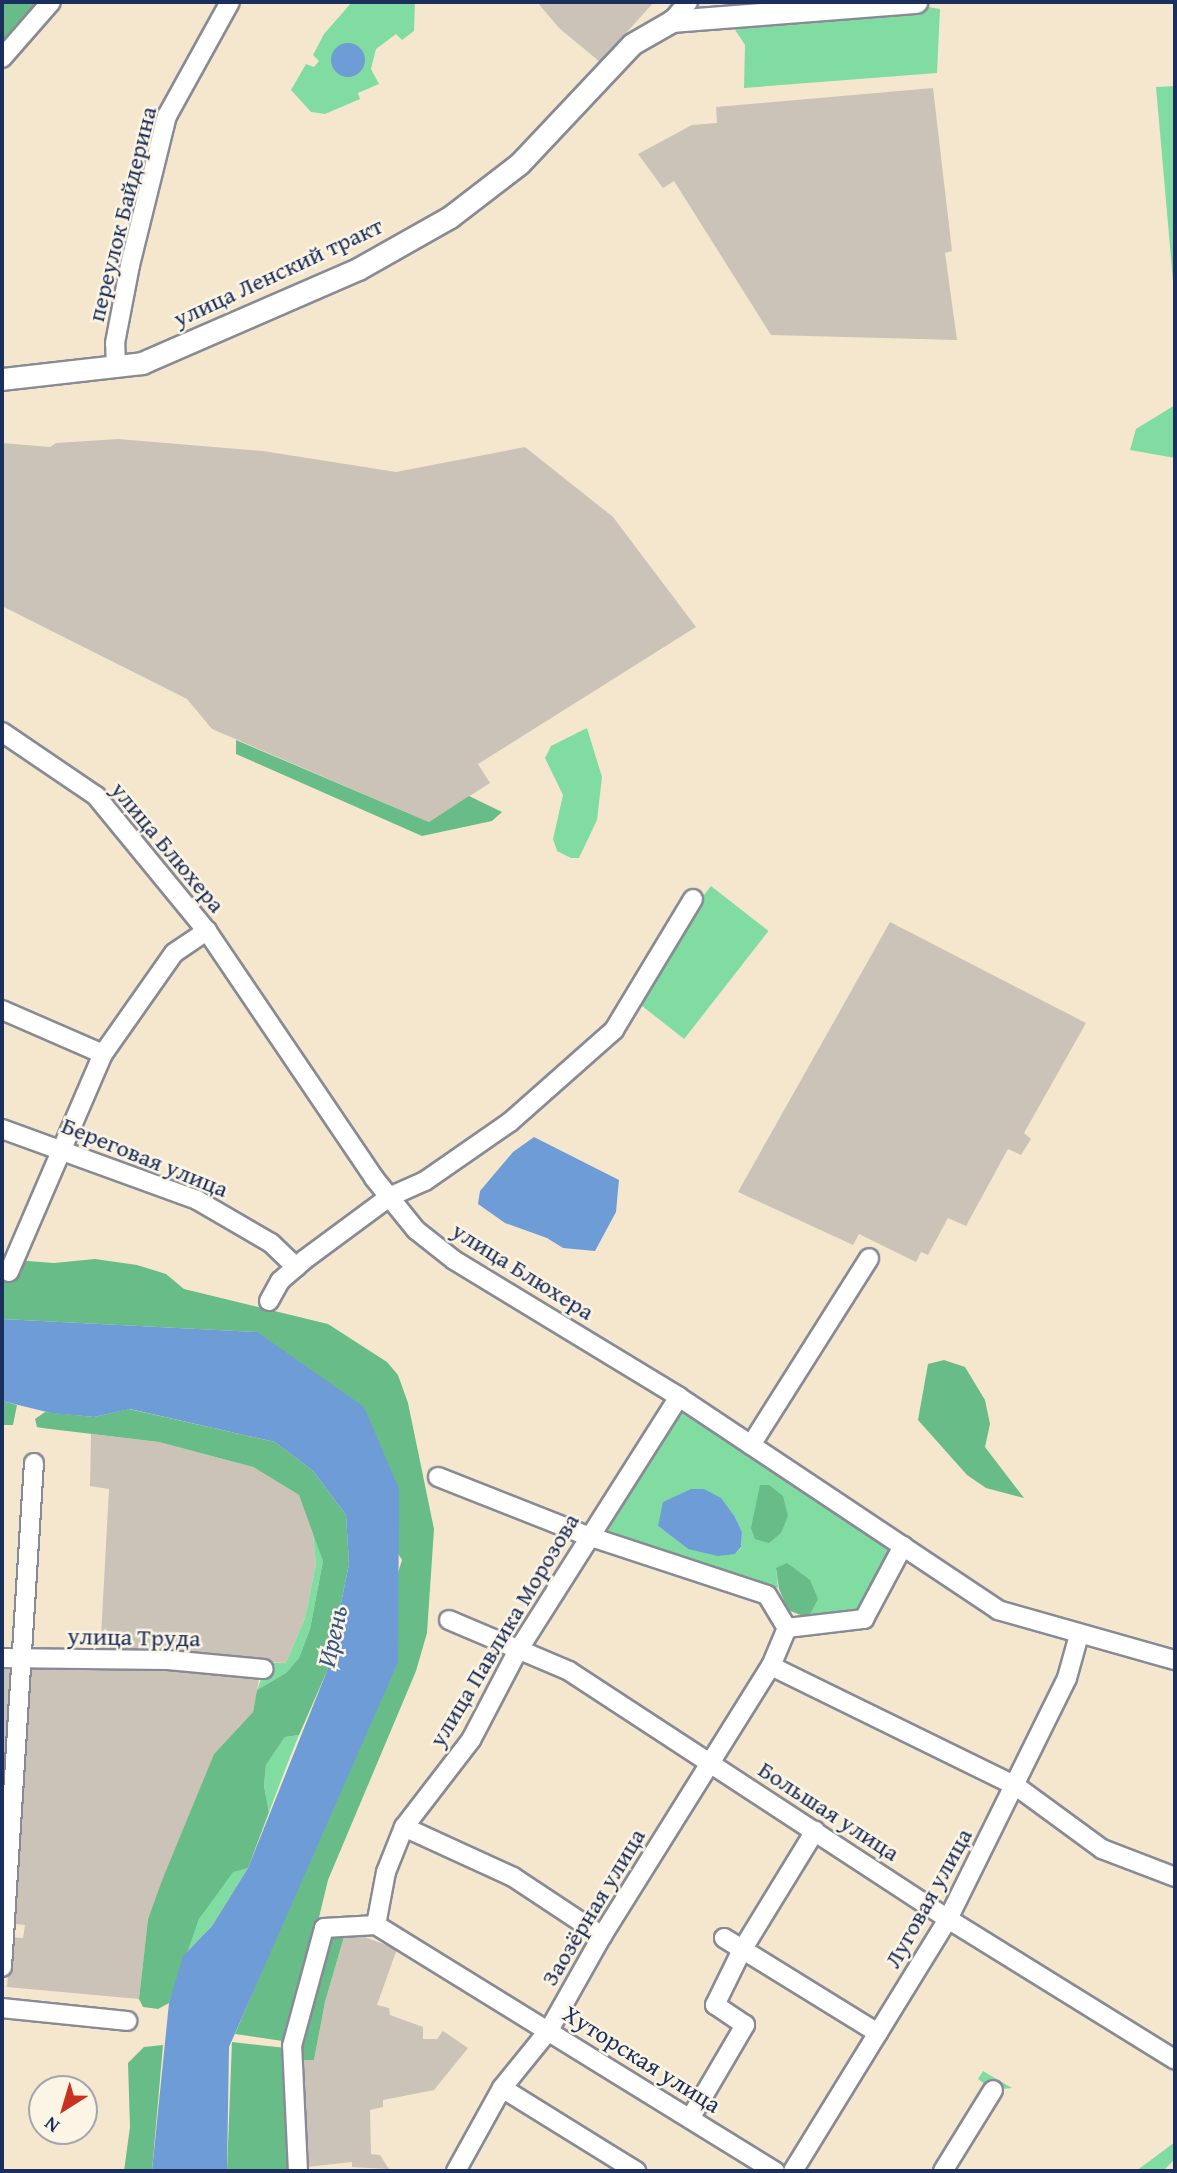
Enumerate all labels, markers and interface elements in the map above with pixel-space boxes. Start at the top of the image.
street label: переулок Байдерина [81,103,163,325]
street label: улица Ленский тракт [169,211,387,333]
street label: улица Блюхера [105,776,231,918]
street label: Береговая улица [58,1111,232,1203]
street label: улица Блюхера [447,1216,599,1326]
street label: улица Павлика Морозова [423,1508,585,1752]
water label: Ирень [310,1602,354,1670]
street label: улица Труда [67,1621,201,1653]
street label: Большая улица [753,1755,905,1867]
street label: Заозёрная улица [535,1823,651,1991]
street label: Луговая улица [878,1823,978,1973]
street label: Хуторская улица [558,1999,726,2119]
north arrow [28,2075,98,2145]
text: N [38,2110,65,2140]

